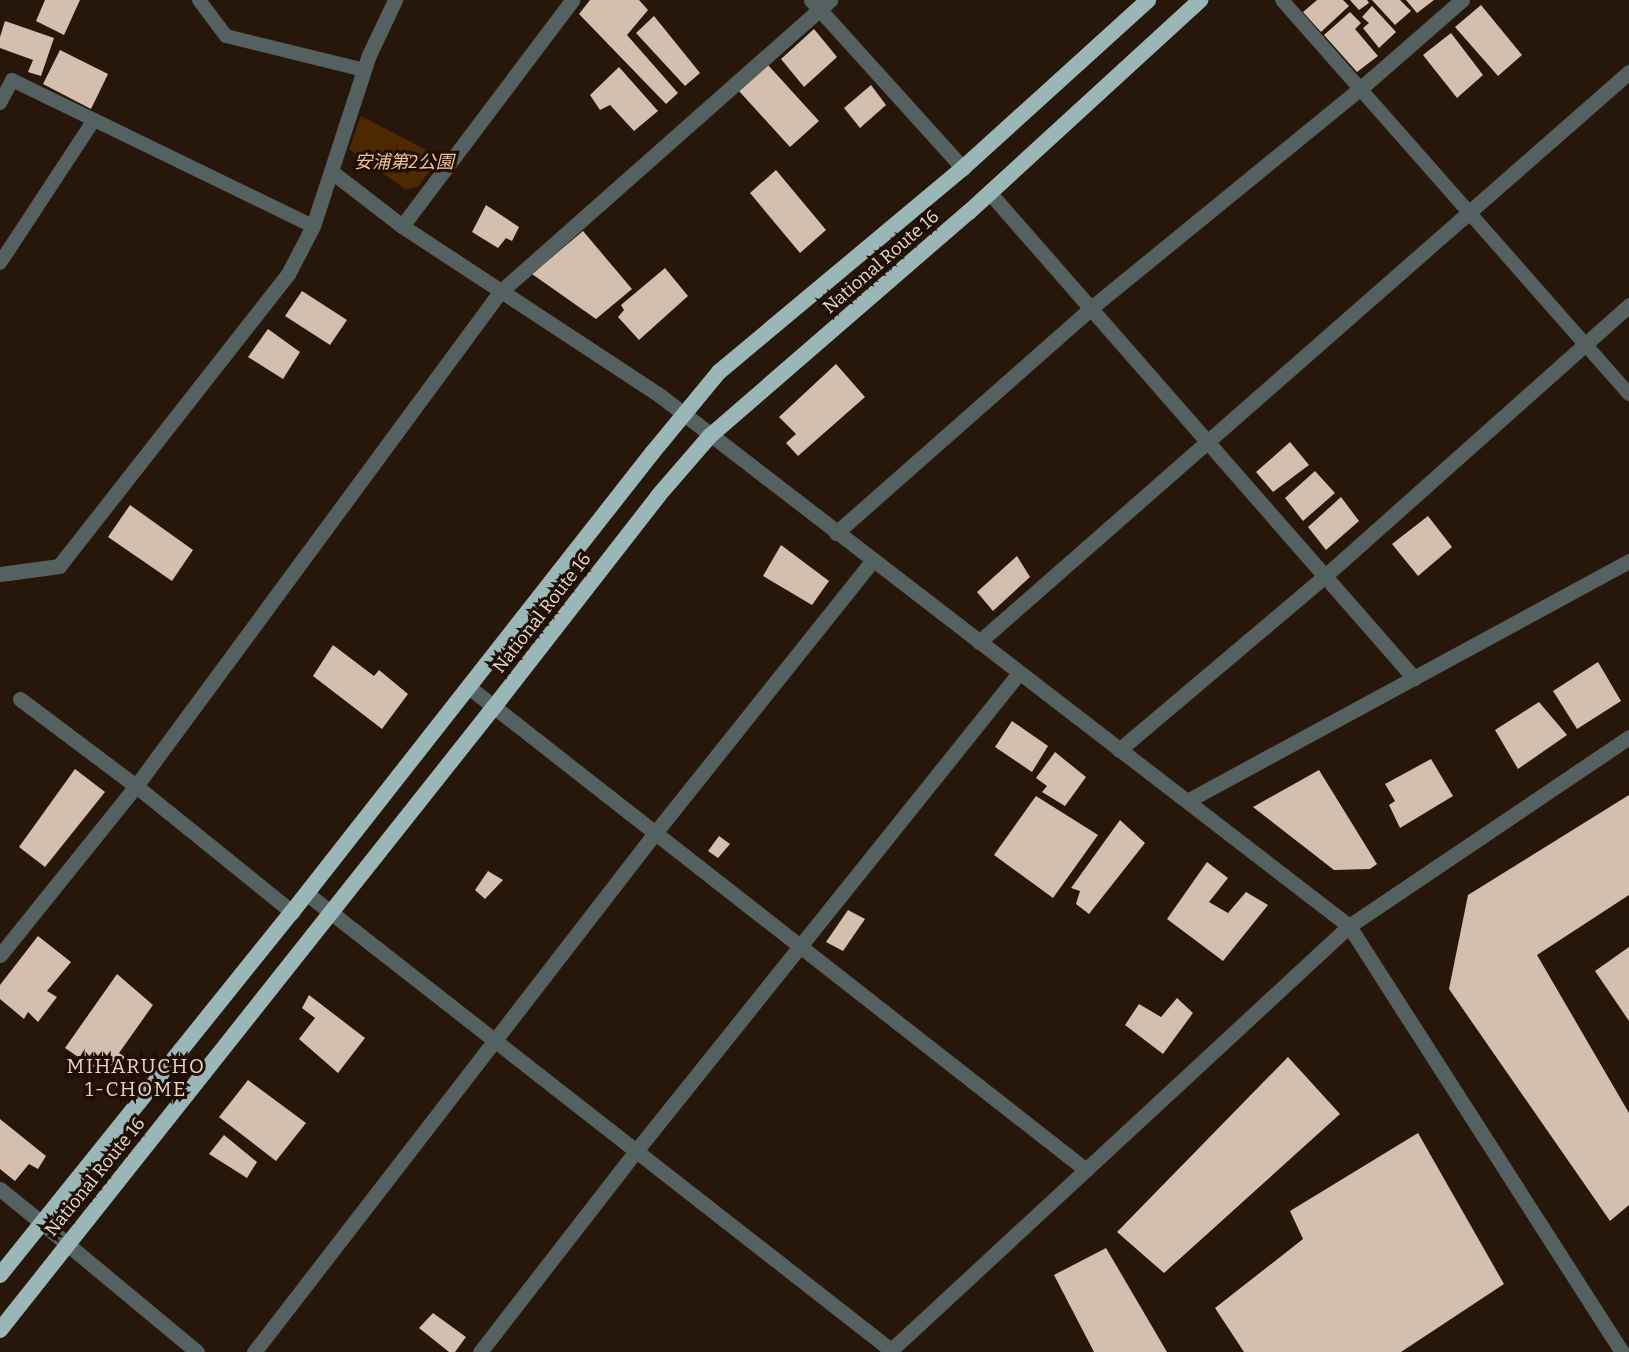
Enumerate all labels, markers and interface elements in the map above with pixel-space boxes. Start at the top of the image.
park label: 安浦第2公園 [354,151,454,173]
street label: National Route 16 [819,206,943,318]
street label: National Route 16 [488,549,596,677]
district label: MIHARUCHO 1-CHOME [67,1054,205,1101]
street label: National Route 16 [40,1113,150,1241]

